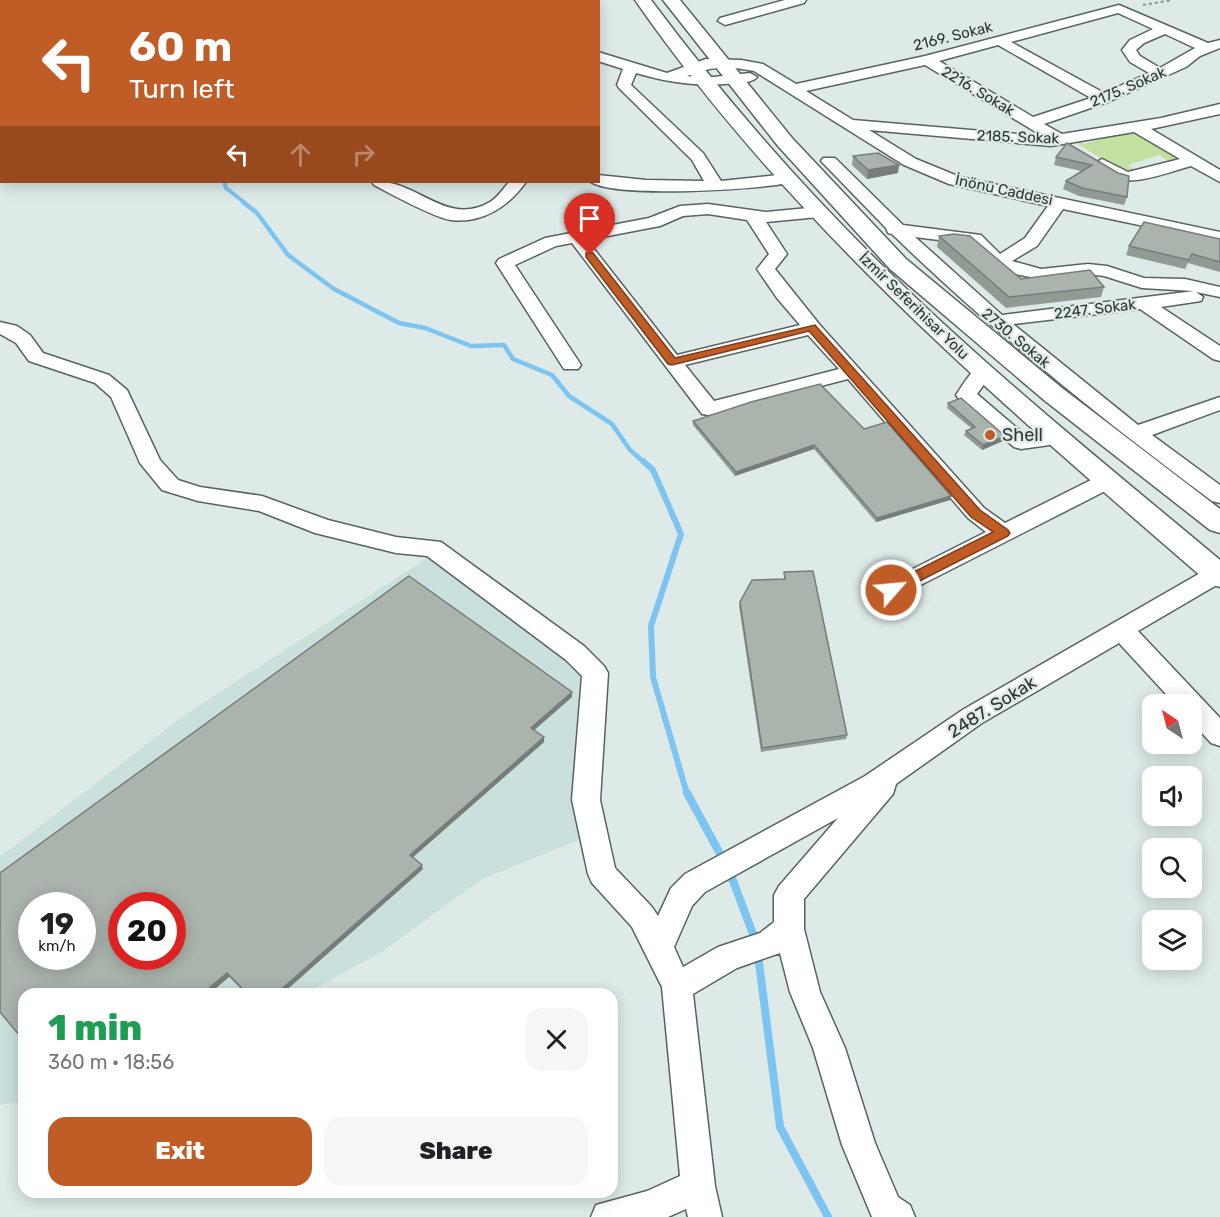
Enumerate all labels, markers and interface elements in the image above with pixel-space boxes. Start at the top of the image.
street label: 2169. Sokak [911,17,995,55]
text: 60 m [129,22,232,72]
icon: left [30,24,108,102]
street label: 2216. Sokak [938,62,1018,120]
street label: 2175. Sokak [1087,63,1169,111]
text: Turn left [129,73,234,105]
street label: 2185. Sokak [976,127,1060,147]
icon: left [221,138,254,171]
icon: ahead [284,138,317,171]
icon: right [347,138,380,171]
street label: İnönü Caddesi [954,171,1054,209]
pin [564,193,615,255]
icon: arrive [573,202,606,235]
street label: İzmir Seferihisar Yolu [855,249,973,363]
street label: 2247. Sokak [1053,295,1137,323]
street label: 2730. Sokak [978,304,1054,372]
place label: Shell [1002,424,1043,446]
marker: Shell [983,428,997,442]
position arrow [859,558,923,622]
street label: 2487. Sokak [944,671,1041,743]
north arrow [1142,694,1202,754]
map controls [1142,694,1202,970]
button: sound [1142,766,1202,826]
button: search [1142,838,1202,898]
speed limit sign: 20 [108,892,186,970]
text: 19 [40,906,74,942]
button: layers [1142,910,1202,970]
text: km/h [38,937,76,955]
text: 1 min [48,1006,142,1049]
button: close [525,1008,588,1071]
text: 360 m · 18:56 [48,1050,174,1074]
button: Exit [48,1117,312,1186]
button: Share [324,1117,588,1186]

